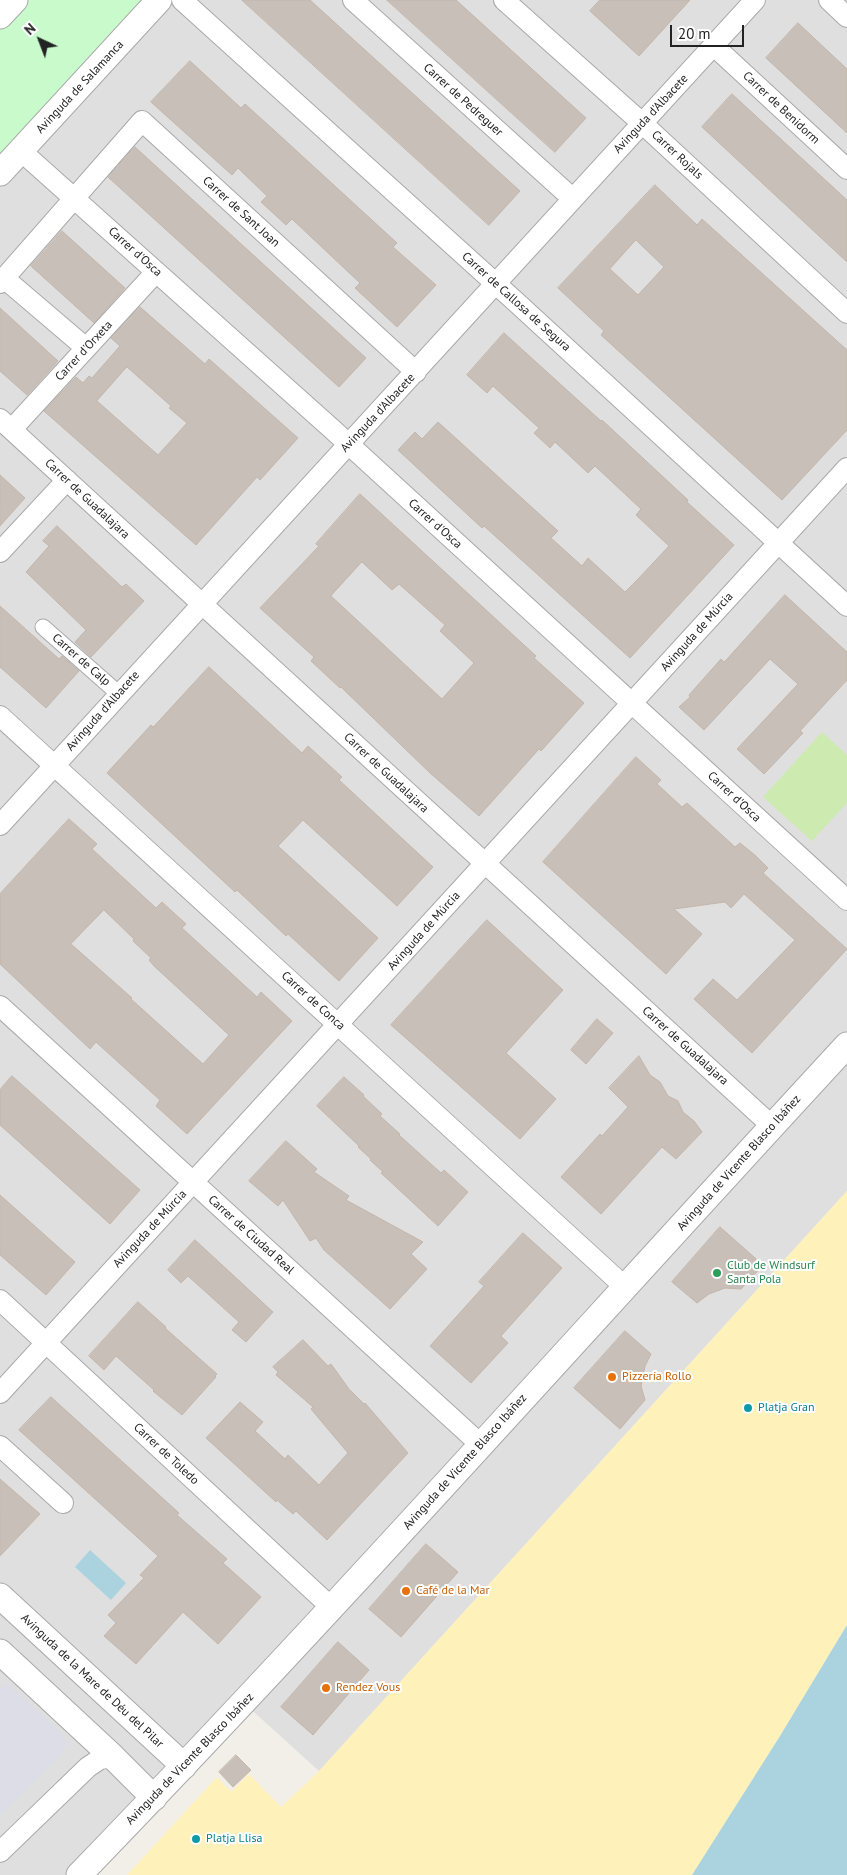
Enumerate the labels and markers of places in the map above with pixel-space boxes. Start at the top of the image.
place label: Club de Windsurf Santa Pola [727,1259,815,1287]
marker: Club de Windsurf Santa Pola [711,1267,723,1279]
place label: Pizzería Rollo [622,1370,691,1384]
marker: Pizzería Rollo [606,1371,618,1383]
place label: Platja Gran [758,1401,815,1415]
marker: Platja Gran [742,1402,754,1414]
place label: Café de la Mar [416,1584,490,1598]
marker: Café de la Mar [400,1585,412,1597]
place label: Rendez Vous [336,1681,400,1695]
marker: Rendez Vous [320,1682,332,1694]
place label: Platja Llisa [206,1832,263,1846]
marker: Platja Llisa [190,1833,202,1845]

